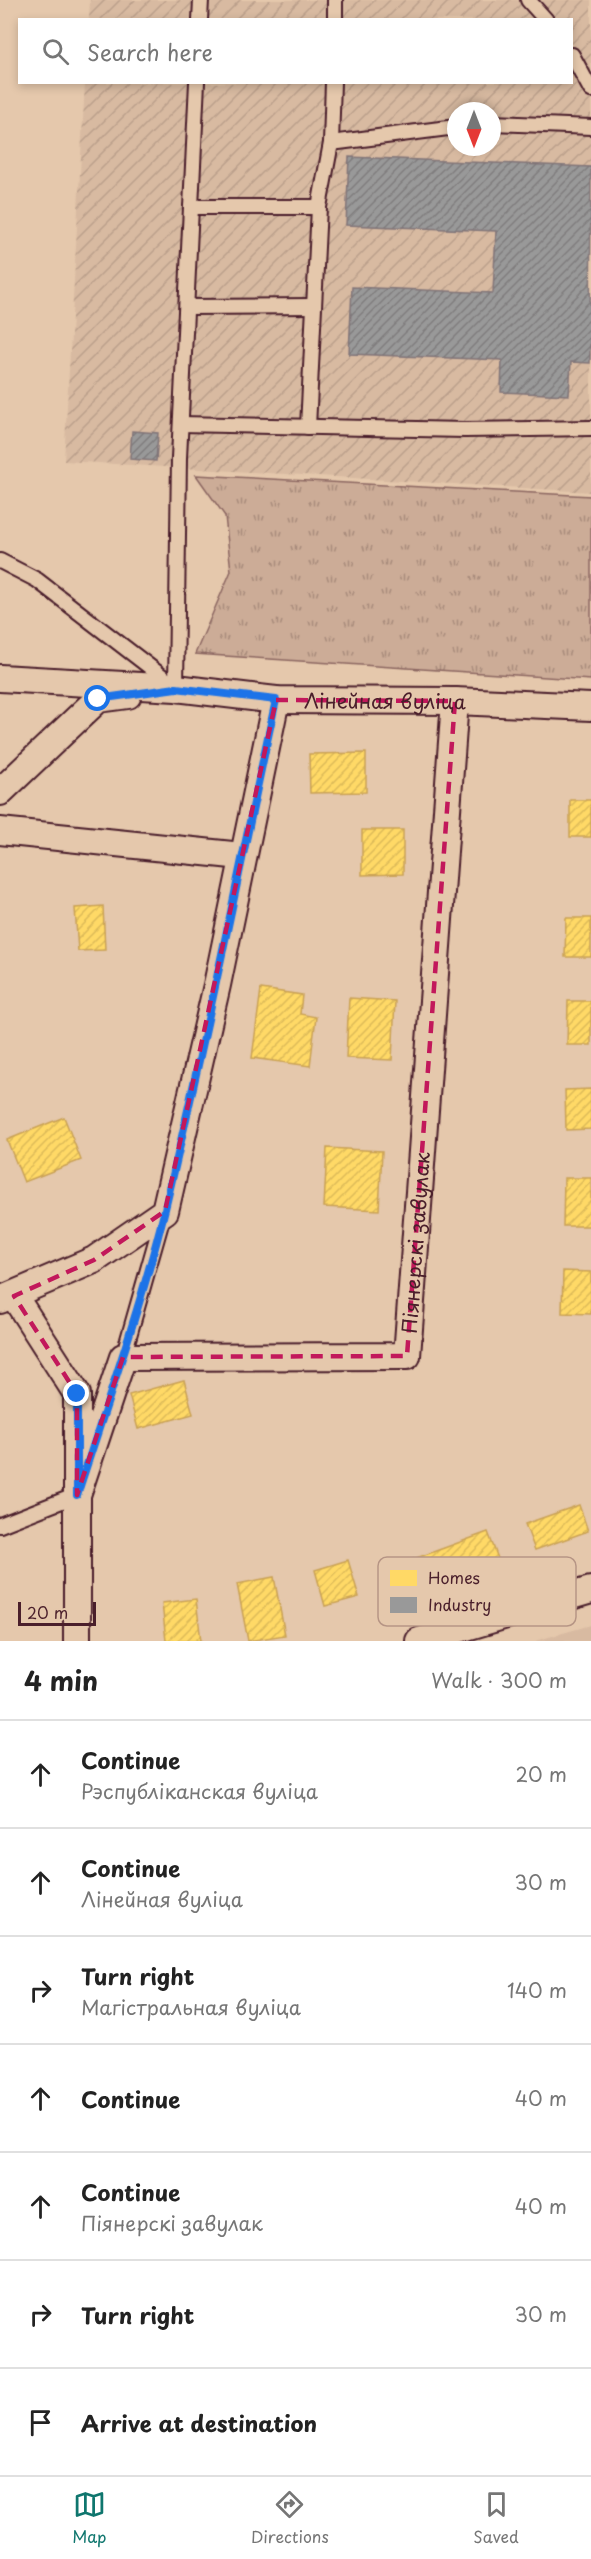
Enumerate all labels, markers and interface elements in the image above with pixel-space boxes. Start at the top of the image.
search box [18,18,573,84]
icon: search [39,35,72,68]
text: Search here [87,35,213,68]
north arrow [447,102,501,156]
route start [84,685,110,711]
street label: Лінейная вуліца [304,685,467,717]
street label: Піянерскі завулак [394,1151,437,1335]
route end [63,1380,89,1406]
legend [378,1557,576,1626]
text: Homes [428,1565,480,1589]
text: Industry [428,1592,491,1616]
scale bar [18,1599,96,1626]
text: 20 m [27,1600,68,1624]
text: 4 min [24,1661,98,1700]
text: Walk · 300 m [431,1665,567,1695]
text: Continue [81,1743,180,1776]
icon: ahead [24,1758,57,1791]
text: 20 m [515,1759,567,1789]
text: Рэспубліканская вуліца [81,1776,318,1806]
text: Continue [81,1851,180,1884]
icon: ahead [24,1866,57,1899]
text: 30 m [514,1867,567,1897]
text: Лінейная вуліца [81,1884,243,1914]
text: Turn right [81,1959,194,1992]
icon: right [24,1974,57,2007]
text: 140 m [507,1975,567,2005]
text: Магістральная вуліца [81,1992,301,2022]
icon: ahead [24,2082,57,2115]
text: Continue [81,2082,180,2115]
text: 40 m [515,2083,567,2113]
text: Continue [81,2175,180,2208]
icon: ahead [24,2190,57,2223]
text: 40 m [515,2191,567,2221]
text: Піянерскі завулак [81,2208,263,2238]
icon: right [24,2298,57,2331]
text: Turn right [81,2298,194,2331]
text: 30 m [514,2299,567,2329]
icon: arrive [24,2406,57,2439]
text: Arrive at destination [81,2406,317,2439]
tab: Map [72,2488,106,2548]
tab: Directions [251,2488,329,2548]
tab: Saved [473,2488,519,2548]

